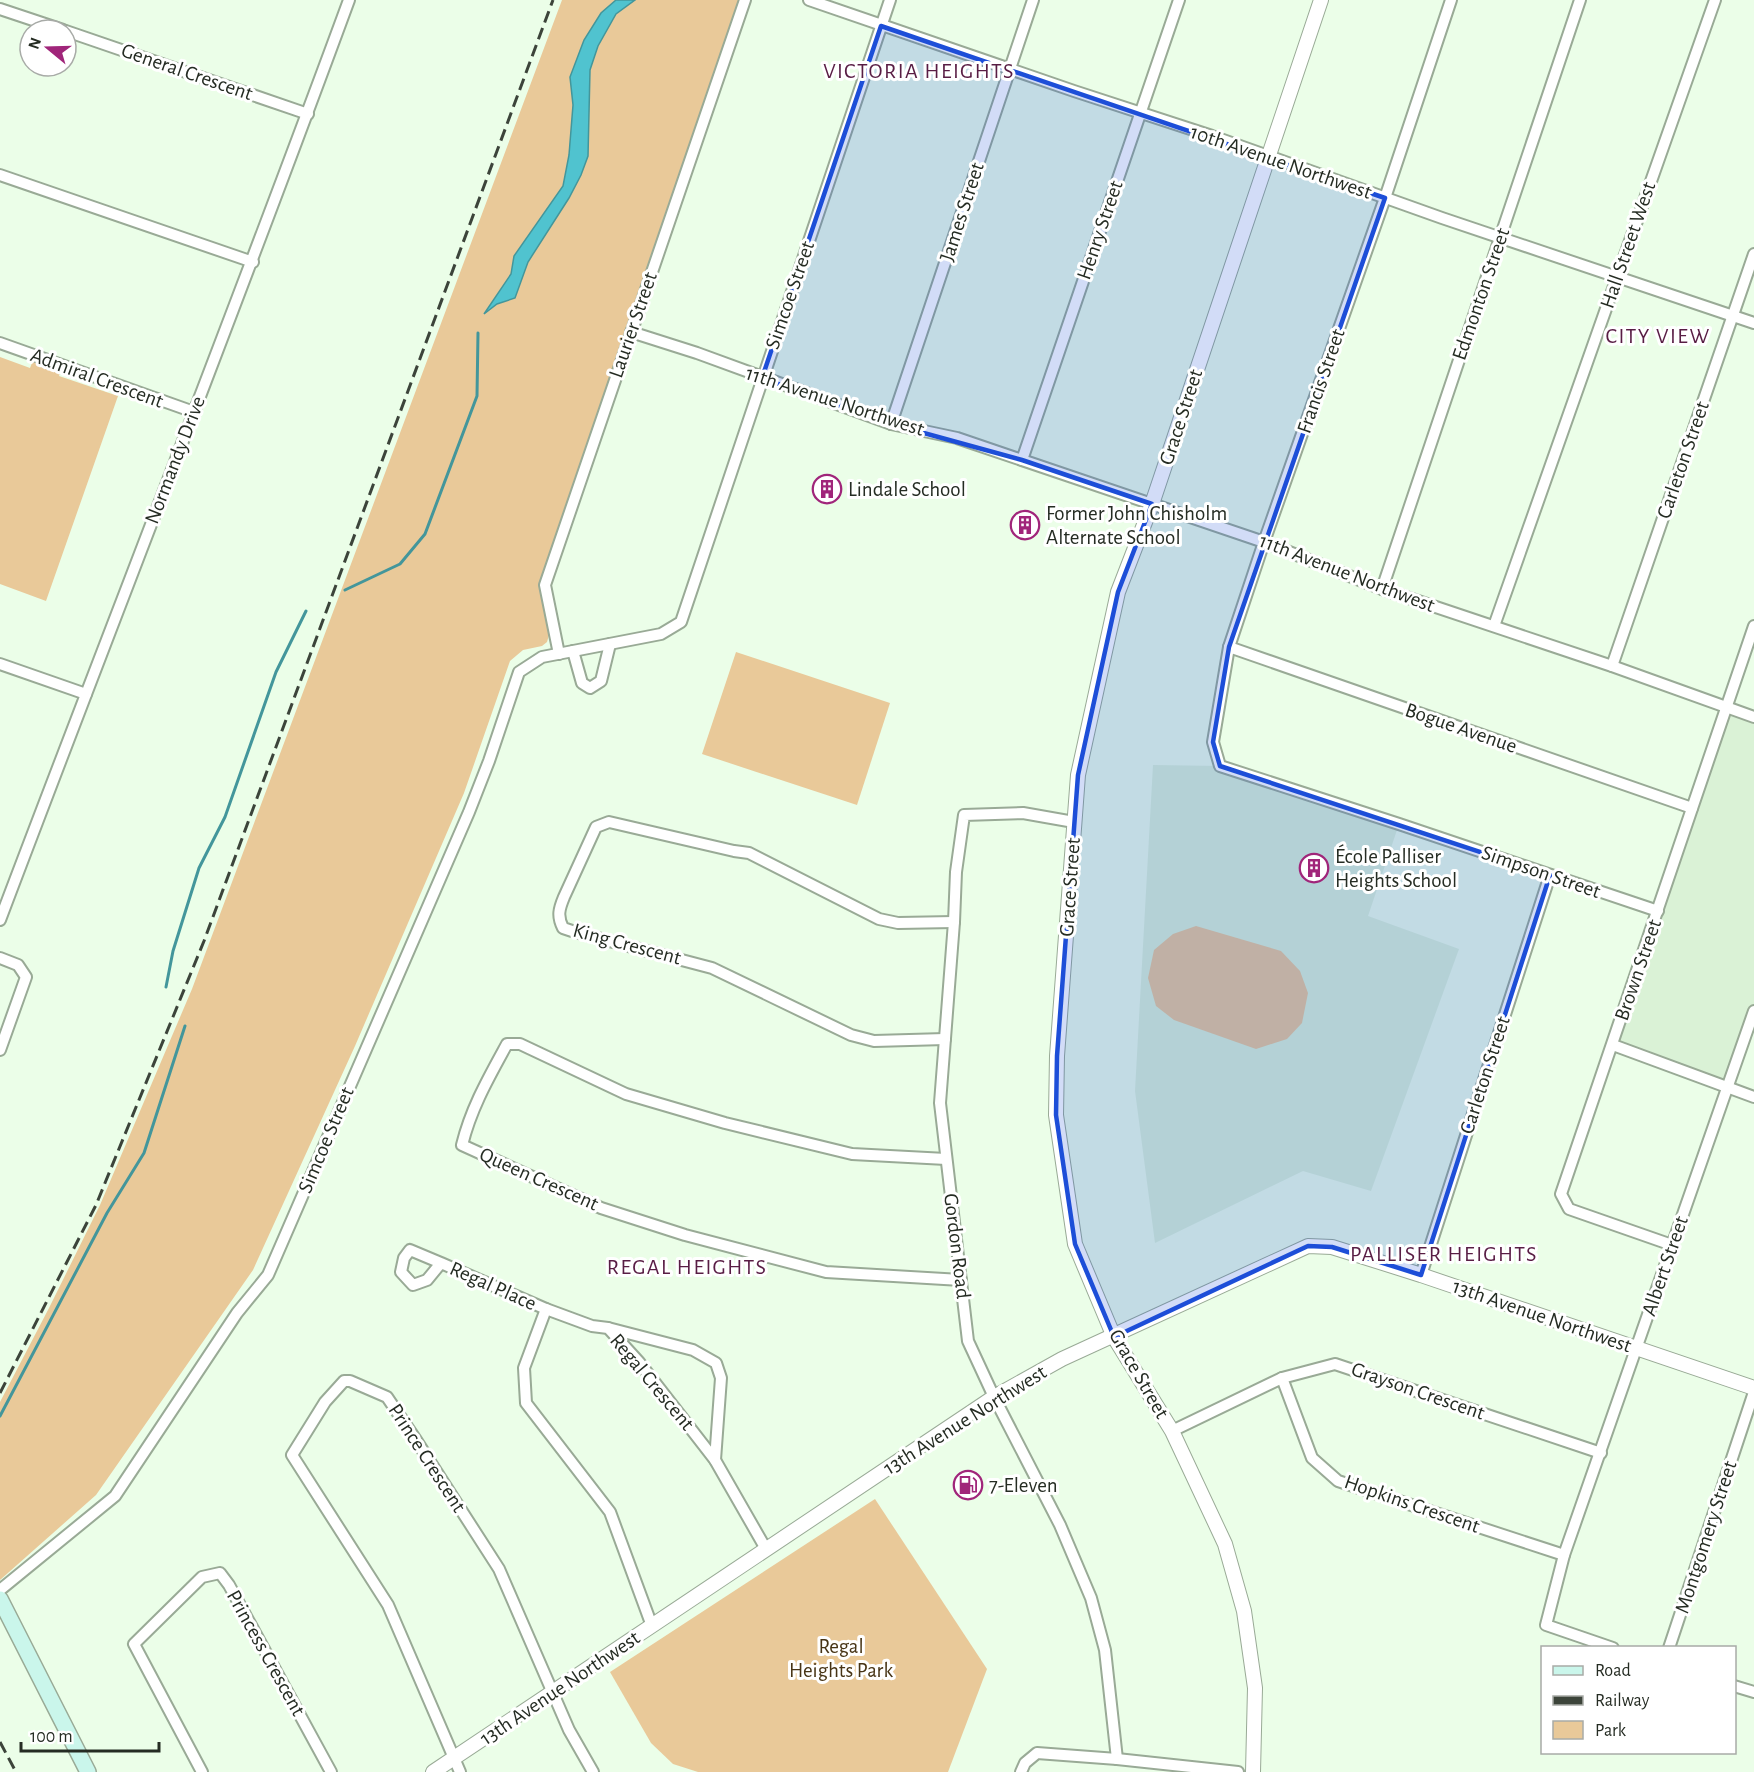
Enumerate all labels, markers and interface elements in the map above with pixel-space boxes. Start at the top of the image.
north arrow [18,18,78,78]
text: N [25,36,44,51]
street label: General Crescent [119,40,256,104]
district label: VICTORIA HEIGHTS [823,60,1015,82]
street label: 10th Avenue Northwest [1188,121,1375,203]
street label: James Street [936,160,988,264]
street label: Henry Street [1073,178,1127,282]
street label: Hall Street West [1597,179,1660,311]
street label: Edmonton Street [1449,225,1514,363]
street label: Simcoe Street [762,238,818,352]
street label: Laurier Street [605,269,661,381]
district label: CITY VIEW [1605,325,1711,347]
street label: Francis Street [1293,326,1349,436]
street label: Admiral Crescent [28,344,166,412]
street label: 11th Avenue Northwest [743,362,927,440]
street label: Grace Street [1156,366,1206,467]
street label: Normandy Drive [141,393,209,527]
street label: Carleton Street [1653,398,1713,521]
building icon: Lindale School [811,473,843,505]
place label: Lindale School [848,479,966,500]
place label: Former John Chisholm Alternate School [1046,503,1227,548]
building icon: Former John Chisholm Alternate School [1009,509,1041,541]
street label: 11th Avenue Northwest [1256,530,1438,616]
street label: Bogue Avenue [1402,699,1520,757]
street label: Grace Street [1056,837,1084,937]
street label: Simpson Street [1479,842,1603,902]
place label: École Palliser Heights School [1335,844,1457,891]
building icon: École Palliser Heights School [1298,852,1330,884]
street label: Brown Street [1611,916,1665,1023]
street label: King Crescent [571,919,684,969]
street label: Carleton Street [1456,1013,1514,1136]
street label: Simcoe Street [294,1084,358,1196]
street label: Queen Crescent [476,1143,602,1215]
street label: Gordon Road [940,1192,974,1300]
street label: Albert Street [1638,1213,1692,1319]
district label: PALLISER HEIGHTS [1350,1243,1538,1265]
district label: REGAL HEIGHTS [607,1256,767,1278]
street label: Regal Place [447,1258,539,1314]
street label: 13th Avenue Northwest [1450,1276,1634,1357]
street label: Grace Street [1105,1326,1173,1422]
street label: Regal Crescent [606,1330,698,1434]
street label: Grayson Crescent [1349,1358,1488,1424]
street label: 13th Avenue Northwest [880,1361,1050,1479]
street label: Prince Crescent [384,1400,470,1516]
street label: Montgomery Street [1671,1458,1741,1616]
fuel station icon: 7-Eleven [952,1469,984,1501]
street label: Hopkins Crescent [1342,1471,1483,1537]
place label: 7-Eleven [989,1475,1058,1496]
street label: Princess Crescent [223,1587,309,1720]
street label: 13th Avenue Northwest [476,1627,644,1749]
park label: Regal Heights Park [789,1636,893,1681]
legend [1541,1646,1736,1754]
text: Road [1595,1662,1631,1680]
text: Railway [1595,1692,1650,1710]
scale bar [21,1715,159,1753]
text: Park [1595,1722,1627,1740]
text: 100 m [30,1728,73,1746]

